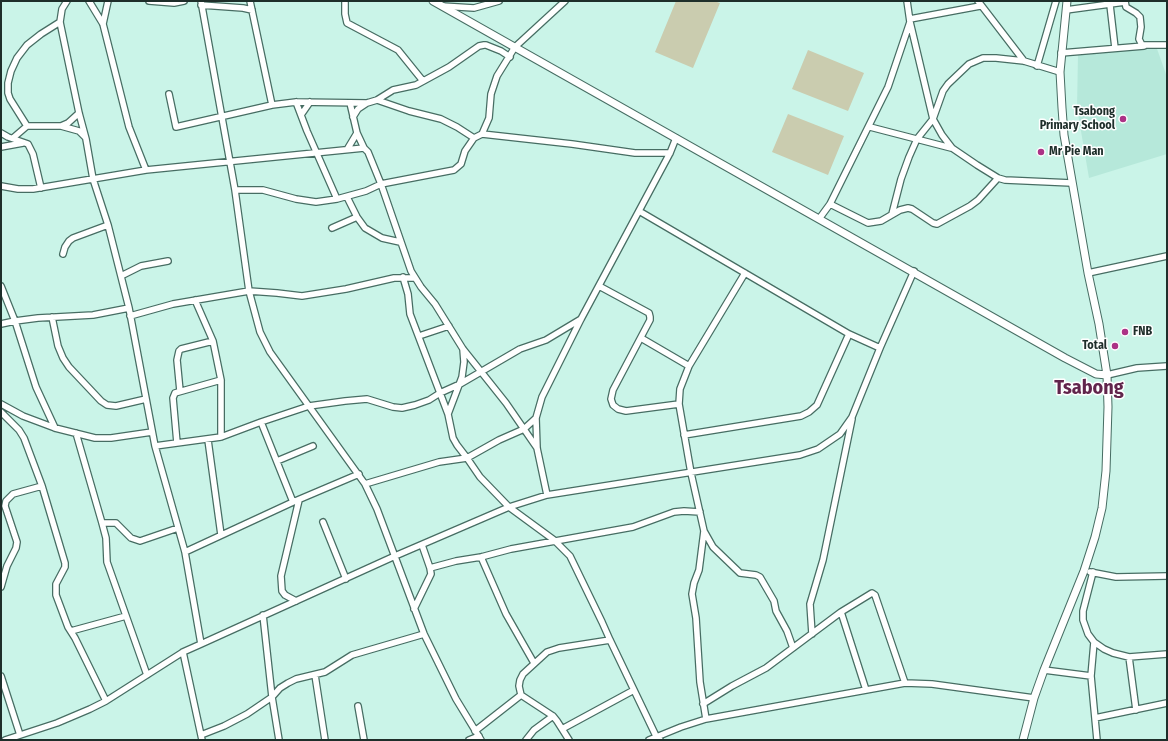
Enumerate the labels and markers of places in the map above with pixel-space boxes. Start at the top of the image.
place label: Tsabong Primary School [1040,105,1115,133]
marker: Tsabong Primary School [1118,114,1128,124]
place label: Mr Pie Man [1049,145,1104,159]
marker: Mr Pie Man [1036,147,1046,157]
place label: FNB [1133,325,1152,339]
marker: FNB [1120,327,1130,337]
place label: Total [1082,339,1107,353]
marker: Total [1110,341,1120,351]

